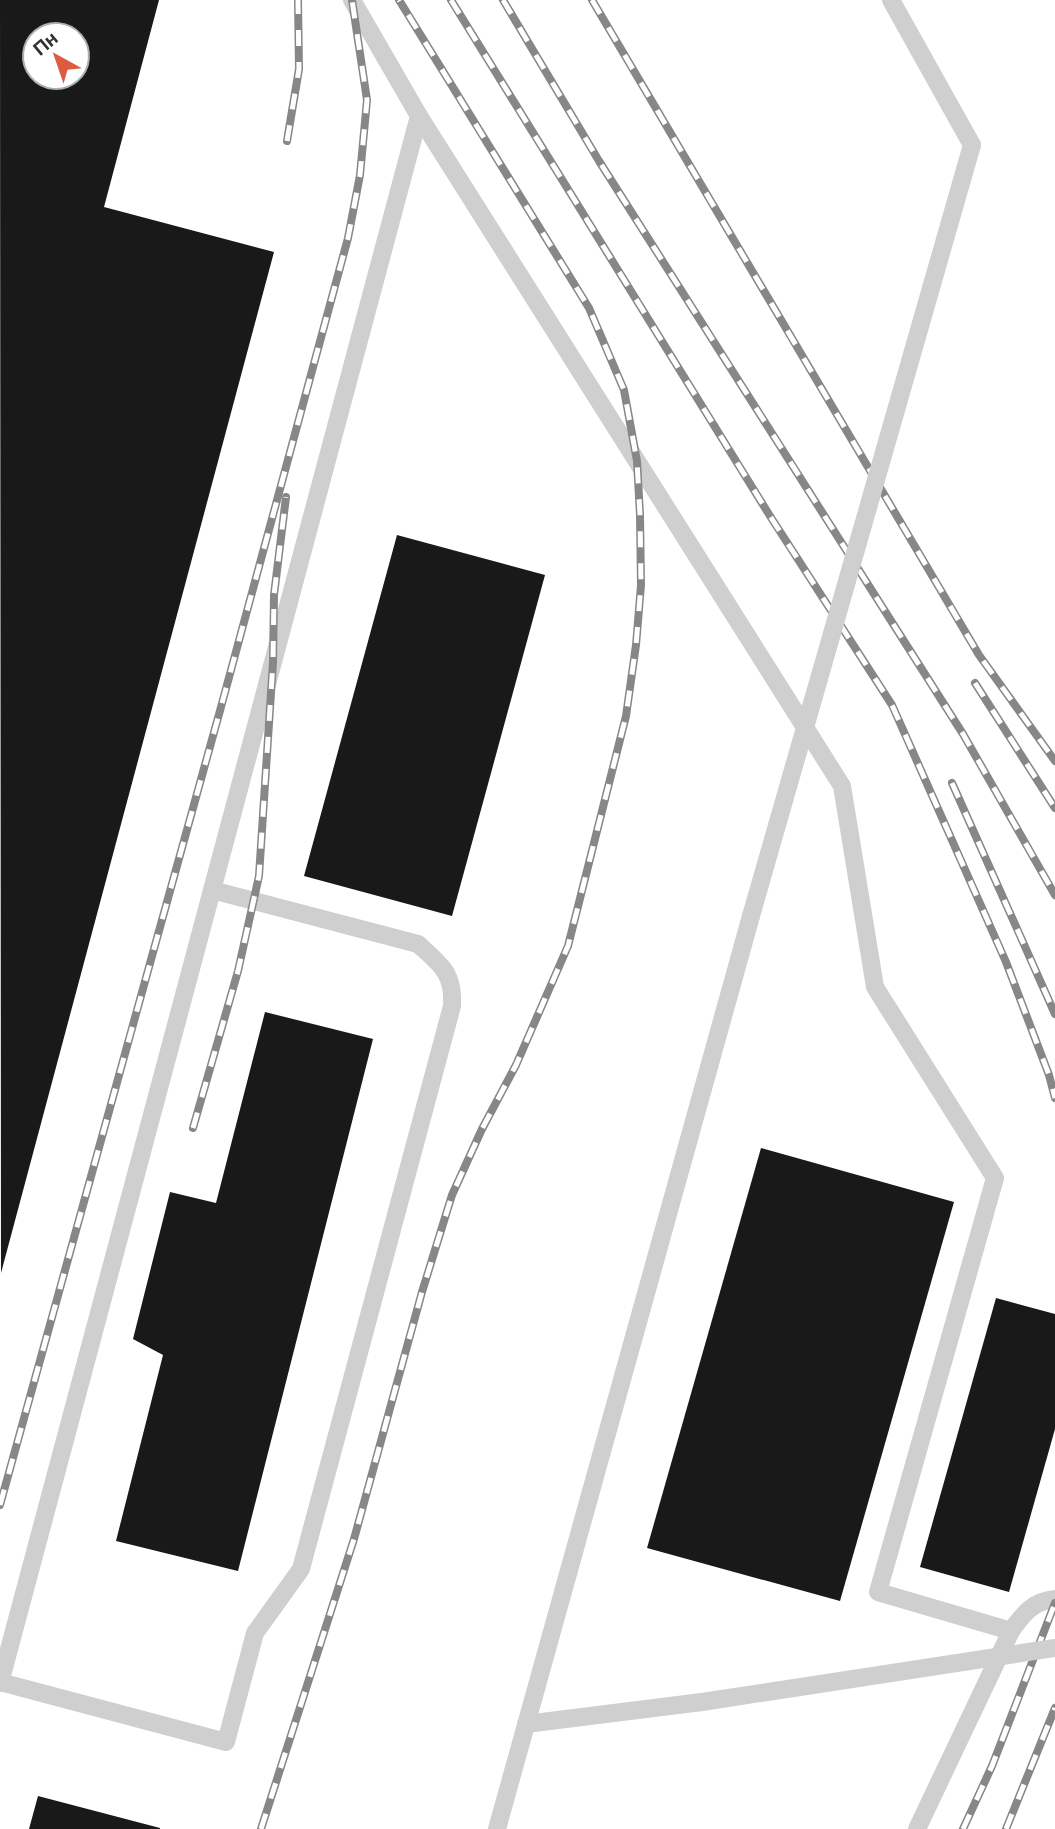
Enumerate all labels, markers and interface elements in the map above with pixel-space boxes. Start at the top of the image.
north arrow [21,21,91,91]
text: Пн [28,26,62,59]

